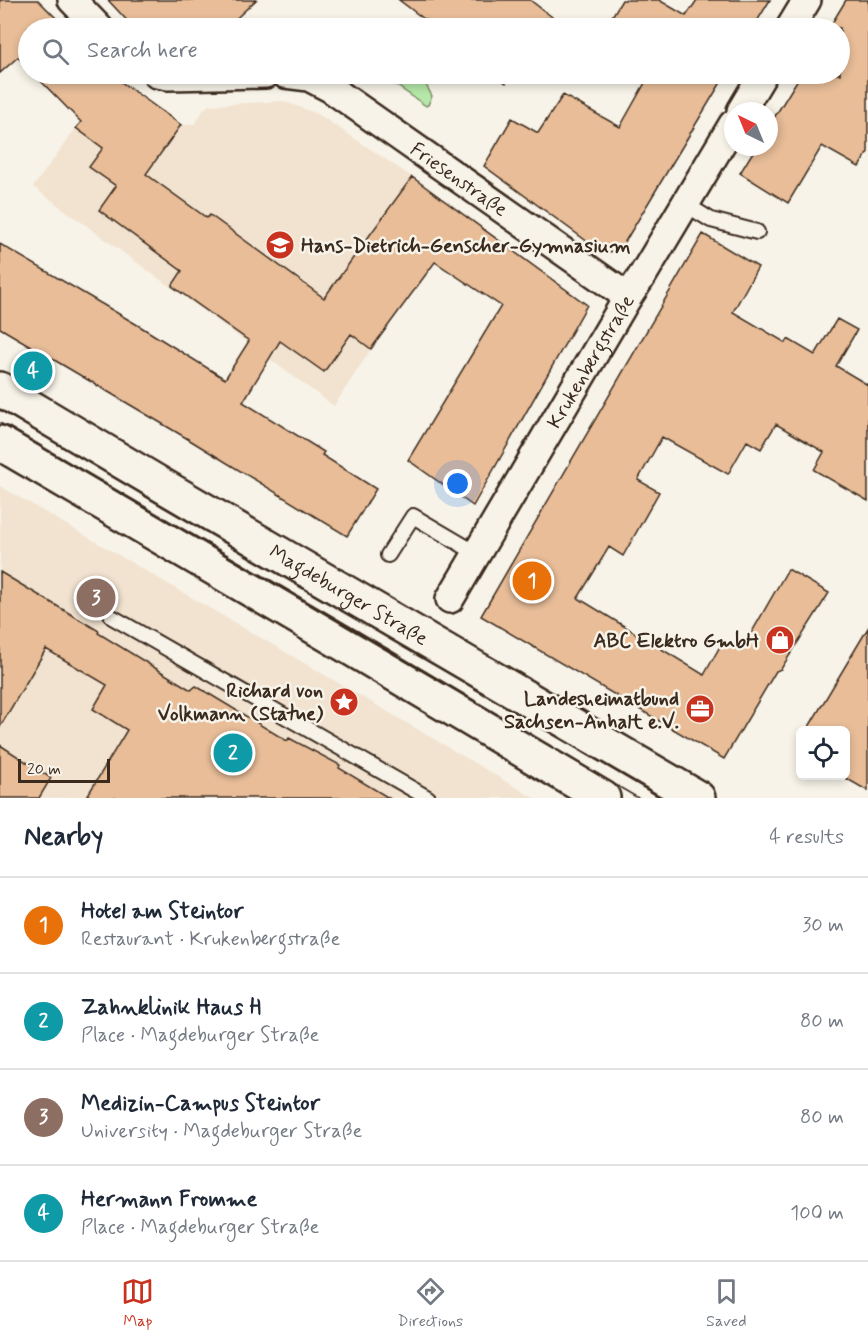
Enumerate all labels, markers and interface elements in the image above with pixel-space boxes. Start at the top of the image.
search box [18,18,850,84]
icon: search [39,35,72,68]
text: Search here [87,37,198,65]
north arrow [724,102,778,156]
street label: Friesenstraße [404,136,513,224]
school or university icon: Hans-Dietrich-Genscher-Gymnasium [264,229,296,261]
place label: Hans-Dietrich-Genscher-Gymnasium [301,233,631,260]
street label: Krukenbergstraße [541,290,641,434]
pin: 4 [14,348,52,394]
your location [443,469,472,498]
street label: Magdeburger Straße [264,539,433,653]
pin: 1 [512,558,552,604]
pin: 3 [76,576,116,620]
shop icon: ABC Elektro GmbH [764,624,796,656]
place label: ABC Elektro GmbH [594,628,759,655]
place label: Richard von Volkmann (Statue) [158,678,324,728]
place icon: Richard von Volkmann (Statue) [328,686,360,718]
place label: Landesheimatbund Sachsen-Anhalt e.V. [504,686,679,736]
office icon: Landesheimatbund Sachsen-Anhalt e.V. [684,693,716,725]
map controls [796,726,850,780]
button: locate [796,726,850,780]
pin: 2 [214,730,252,776]
scale bar [18,756,110,784]
text: 20 m [27,759,61,780]
text: Nearby [24,820,103,854]
text: 4 results [769,824,844,851]
text: Hotel am Steintor [81,898,244,926]
text: 1 [39,912,48,939]
text: 30 m [802,912,844,939]
text: Restaurant · Krukenbergstraße [81,926,340,953]
text: Zahnklinik Haus H [81,994,261,1022]
text: 2 [39,1008,48,1035]
text: 80 m [800,1008,844,1035]
text: Place · Magdeburger Straße [81,1022,319,1049]
text: Medizin-Campus Steintor [81,1090,320,1118]
text: 3 [39,1104,48,1131]
text: 80 m [800,1104,844,1131]
text: University · Magdeburger Straße [81,1118,362,1145]
text: Hermann Fromme [81,1186,257,1214]
text: 4 [38,1200,49,1227]
text: 100 m [790,1200,844,1227]
text: Place · Magdeburger Straße [81,1214,319,1241]
tab: Map [121,1275,154,1332]
tab: Directions [397,1275,463,1332]
tab: Saved [706,1275,747,1332]

